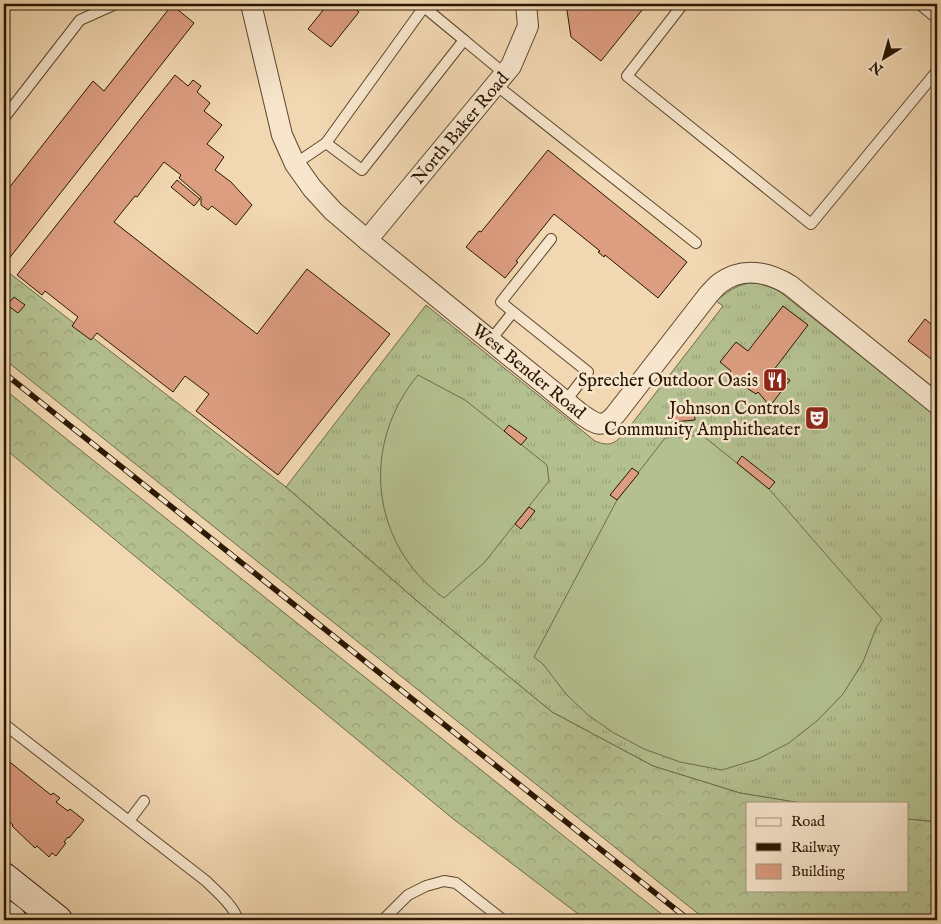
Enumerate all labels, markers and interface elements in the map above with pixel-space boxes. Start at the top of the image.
north arrow [858,32,908,82]
text: N [867,57,888,79]
street label: North Baker Road [407,68,515,190]
street label: West Bender Road [466,319,590,425]
restaurant icon: Sprecher Outdoor Oasis [762,367,788,393]
place label: Sprecher Outdoor Oasis [578,370,758,393]
place label: Johnson Controls Community Amphitheater [604,398,800,442]
theatre icon: Johnson Controls Community Amphitheater [804,405,830,431]
legend [746,802,908,892]
text: Road [791,812,826,831]
text: Railway [791,838,841,857]
text: Building [791,862,846,881]

